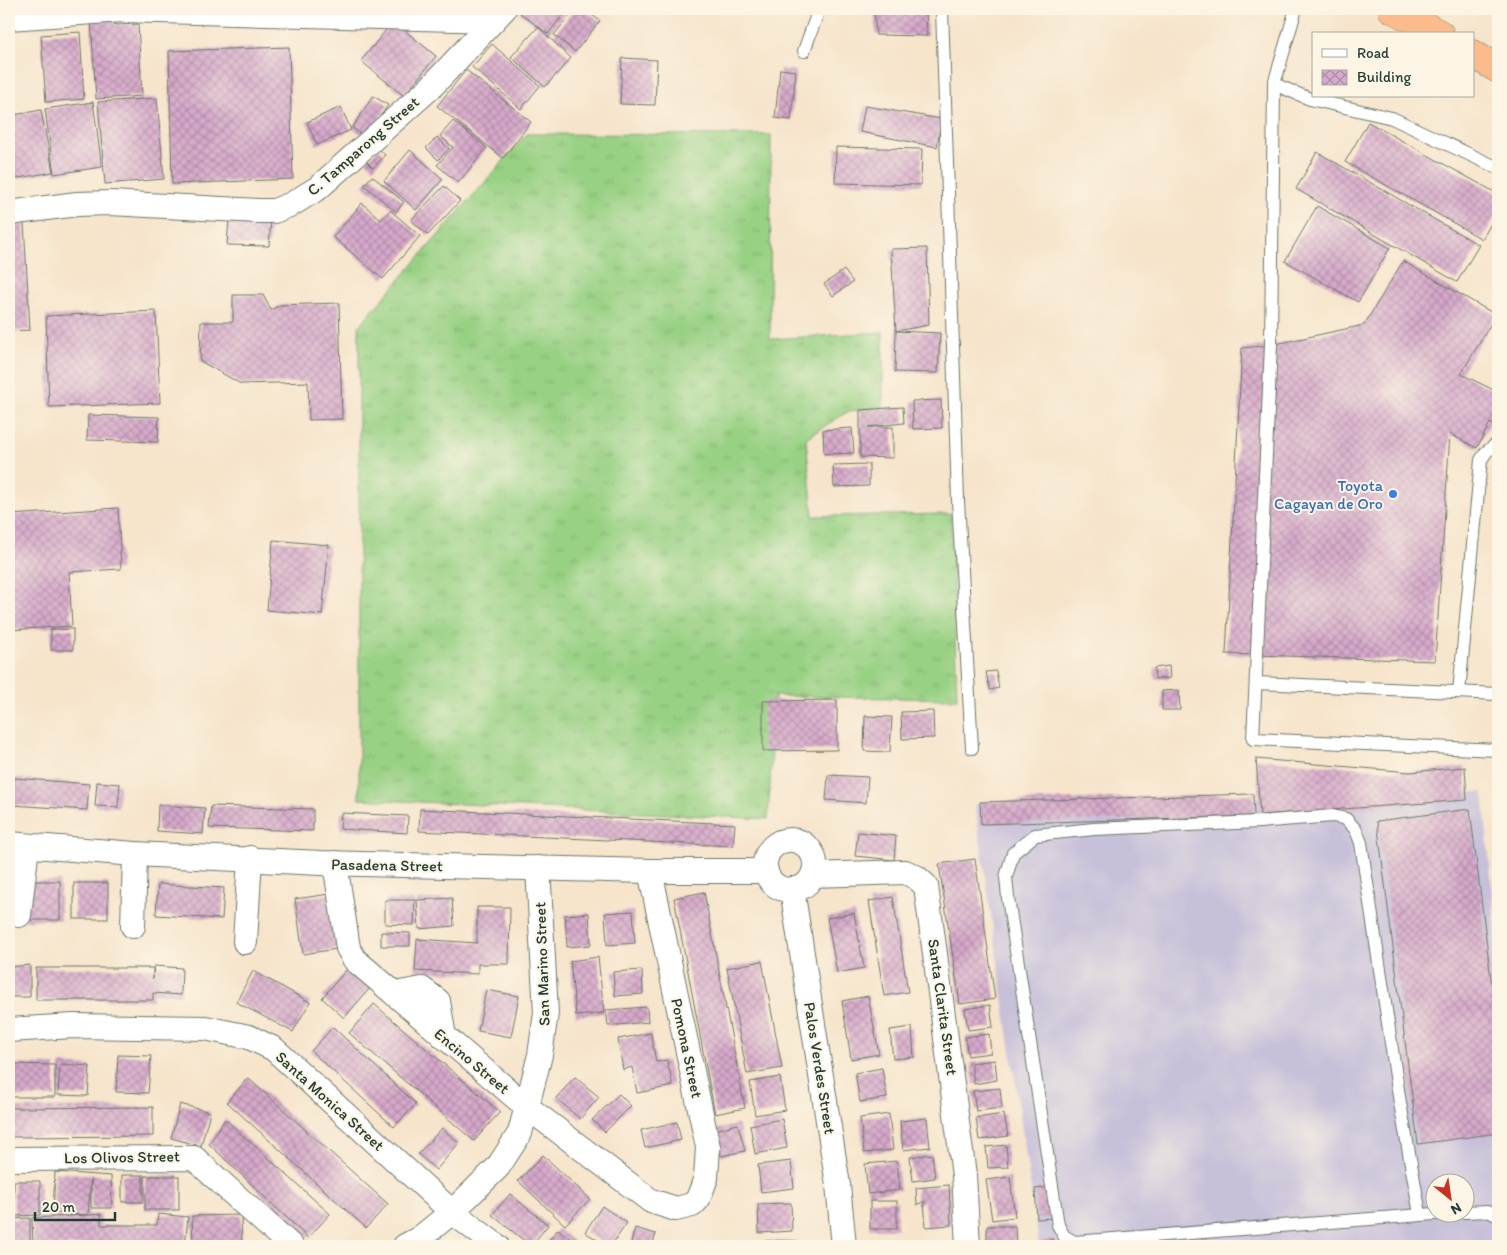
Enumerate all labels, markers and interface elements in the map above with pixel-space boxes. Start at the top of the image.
legend [1312,32,1474,98]
text: Road [1357,44,1390,62]
text: Building [1357,68,1411,86]
street label: C. Tamparong Street [303,92,423,200]
place label: Toyota Cagayan de Oro [1274,476,1384,513]
marker: Toyota Cagayan de Oro [1387,488,1399,500]
street label: Pasadena Street [331,855,443,875]
street label: San Marino Street [530,902,554,1026]
street label: Santa Clarita Street [924,938,962,1076]
street label: Pomona Street [667,996,707,1100]
street label: Palos Verdes Street [800,1001,840,1135]
street label: Encino Street [431,1024,513,1098]
street label: Santa Monica Street [272,1047,388,1155]
street label: Los Olivos Street [64,1146,180,1168]
north arrow [1424,1172,1474,1222]
scale bar [35,1190,115,1222]
text: 20 m [42,1198,76,1216]
text: N [1448,1199,1465,1219]

